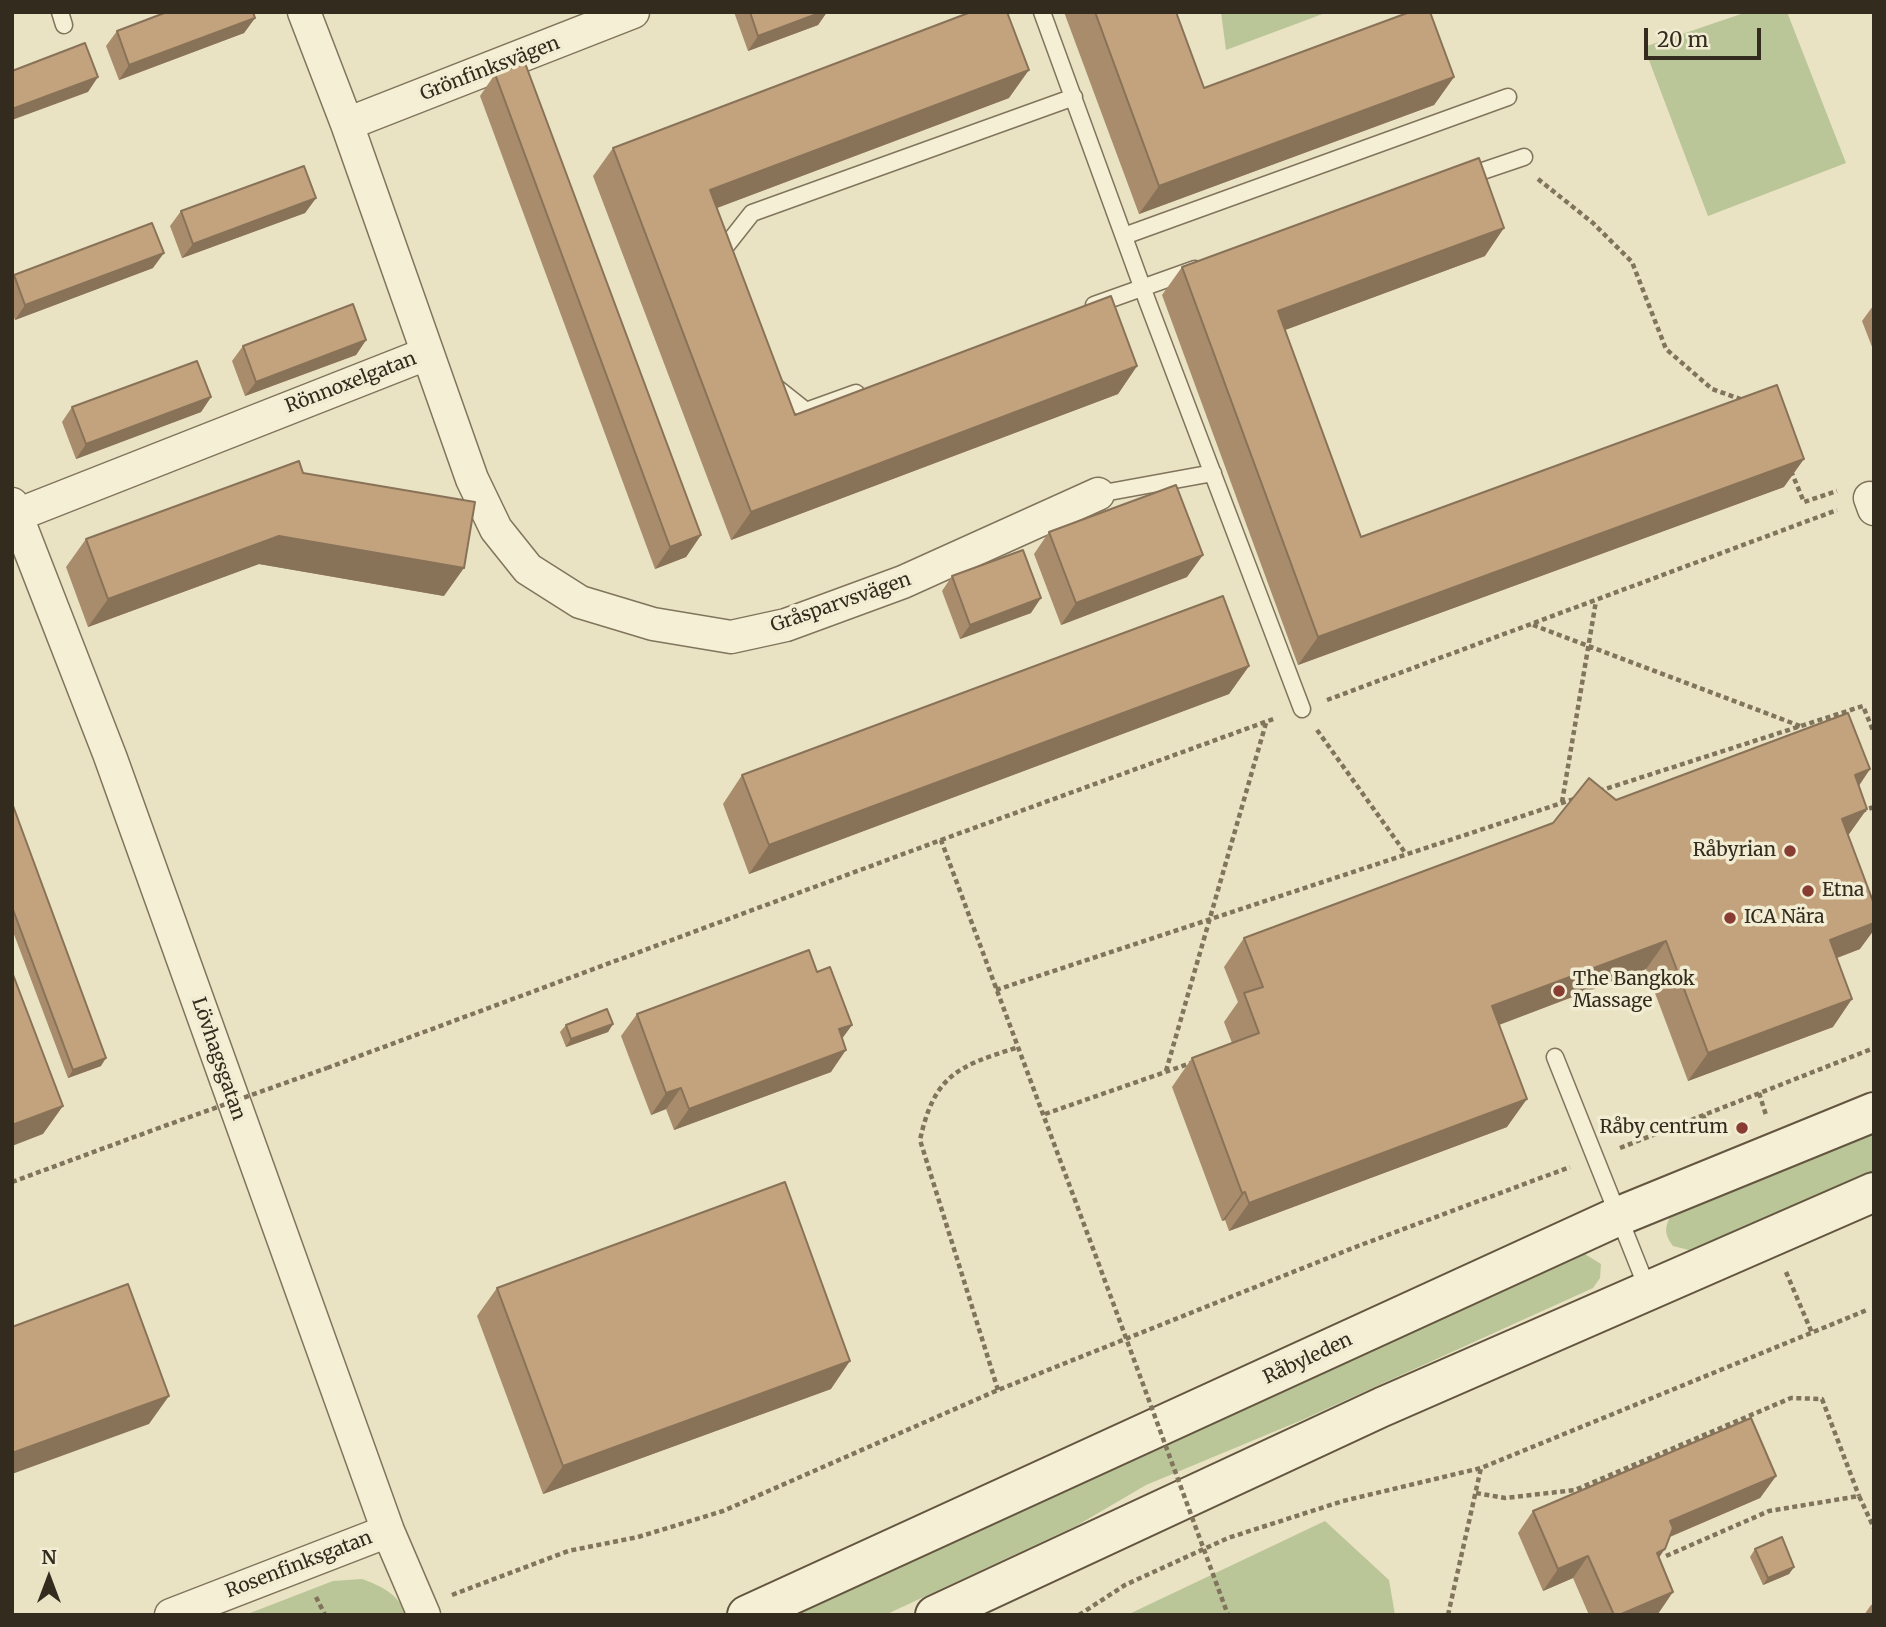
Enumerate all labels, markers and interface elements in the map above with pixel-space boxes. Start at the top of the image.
scale bar [1648,14,1765,58]
text: 20 m [1657,26,1708,53]
street label: Grönfinksvägen [417,32,563,106]
street label: Rönnoxelgatan [282,348,420,418]
street label: Gråsparvsvägen [768,568,914,638]
place label: Råbyrian [1693,840,1776,862]
marker: Råbyrian [1782,843,1798,859]
place label: Etna [1822,880,1864,902]
marker: Etna [1800,883,1816,899]
place label: ICA Nära [1744,907,1824,929]
marker: ICA Nära [1722,910,1738,926]
place label: The Bangkok Massage [1573,969,1695,1013]
marker: The Bangkok Massage [1551,983,1567,999]
street label: Lövhagsgatan [186,995,250,1123]
place label: Råby centrum [1599,1117,1728,1139]
marker: Råby centrum [1734,1120,1750,1136]
street label: Råbyleden [1260,1328,1356,1390]
street label: Rosenfinksgatan [223,1527,375,1603]
north arrow [14,1543,84,1613]
text: N [41,1545,57,1569]

